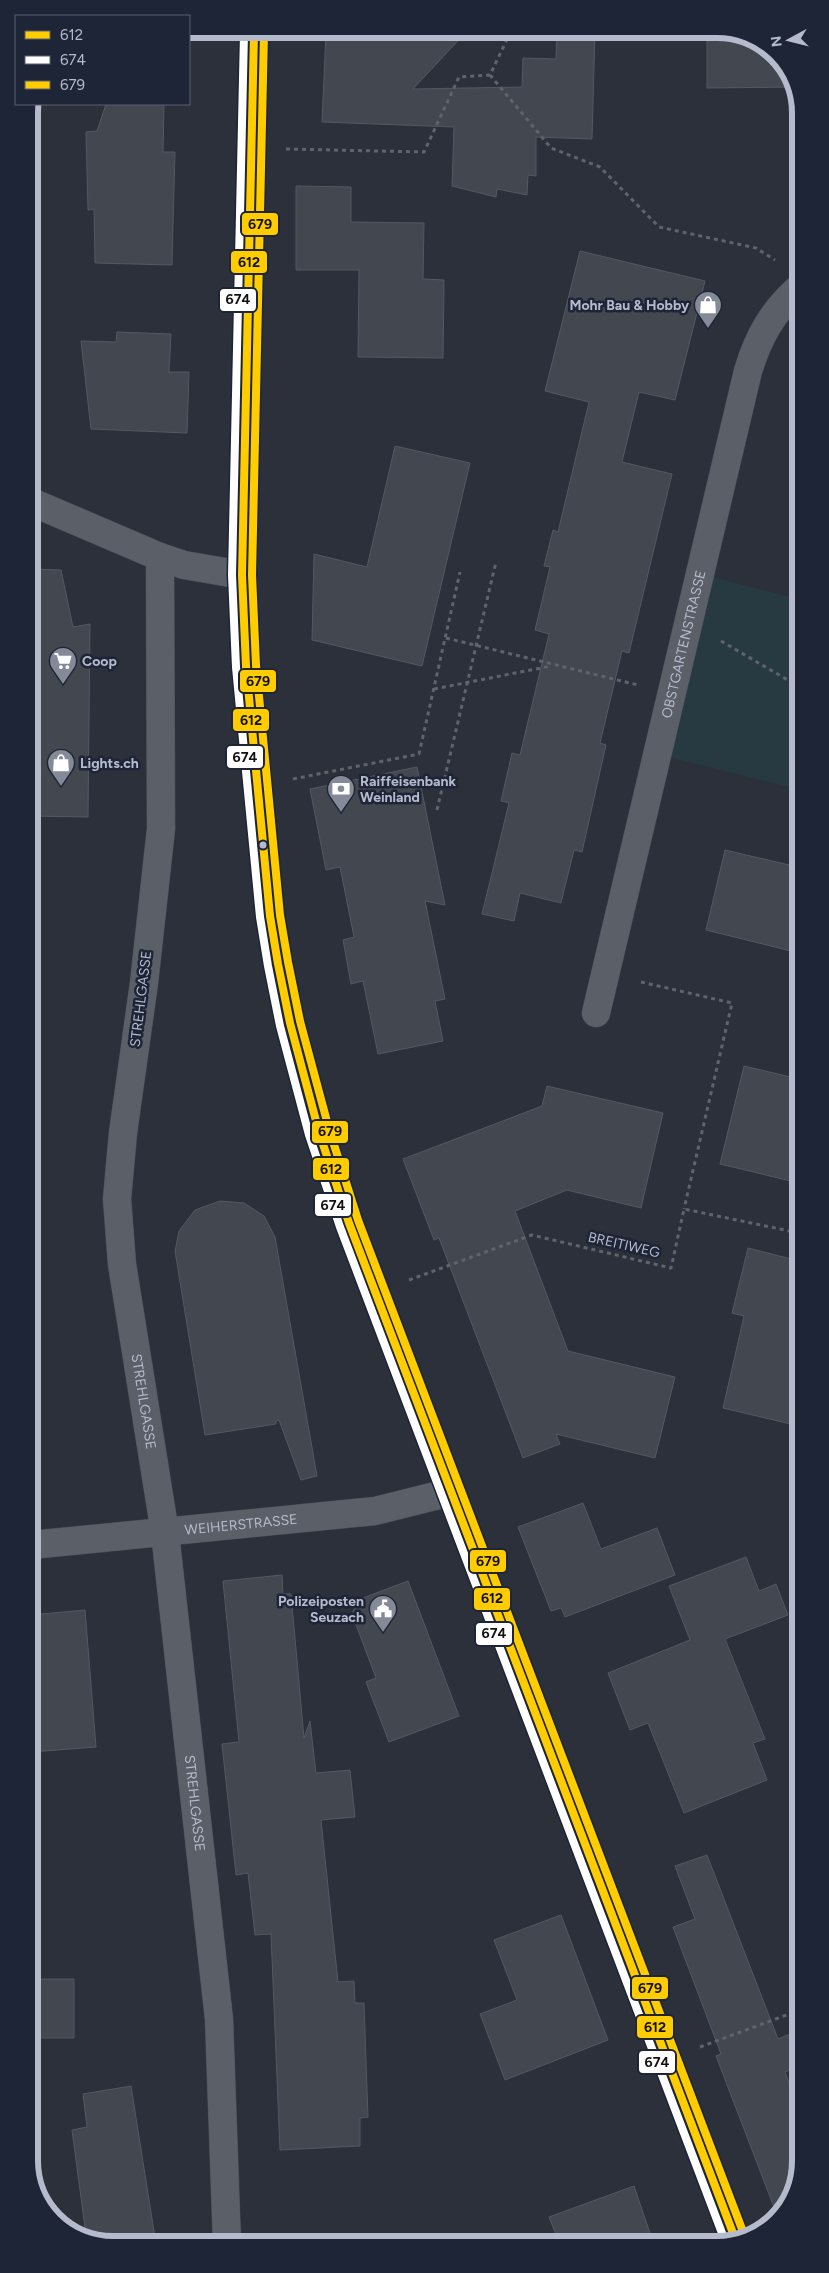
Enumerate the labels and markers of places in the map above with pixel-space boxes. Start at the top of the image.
shop icon: Mohr Bau & Hobby [693,290,723,329]
place label: Mohr Bau & Hobby [569,297,690,314]
supermarket icon: Coop [48,646,78,685]
place label: Coop [82,653,117,670]
shop icon: Lights.ch [46,748,76,787]
place label: Lights.ch [80,755,139,772]
place label: Raiffeisenbank Weinland [360,773,456,806]
bank icon: Raiffeisenbank Weinland [326,774,356,813]
unlabelled marker [258,840,268,850]
place label: Polizeiposten Seuzach [278,1593,364,1626]
public building icon: Polizeiposten Seuzach [368,1594,398,1633]

